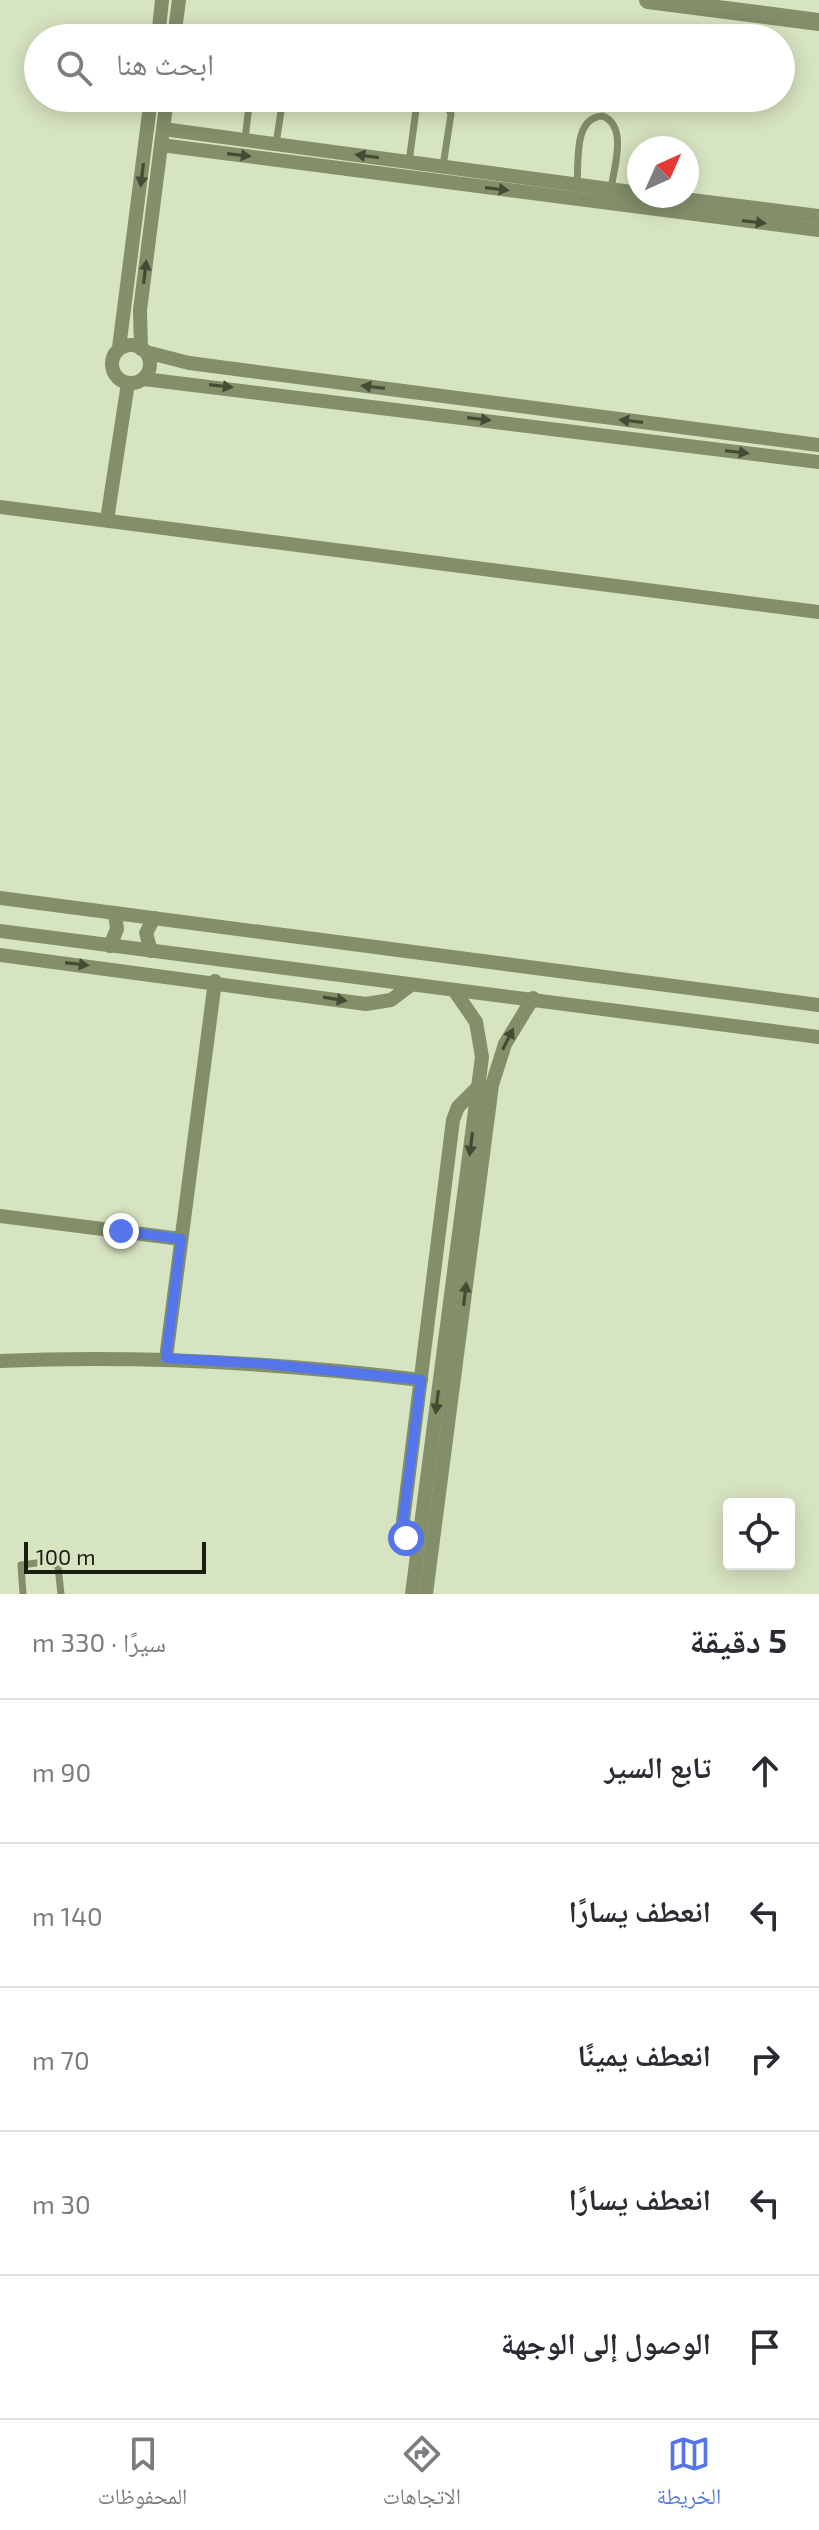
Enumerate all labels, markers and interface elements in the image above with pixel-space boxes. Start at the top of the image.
search box [24,24,795,112]
text: ابحث هنا [116,45,214,81]
icon: search [52,46,96,90]
north arrow [627,136,699,208]
one-way arrow [227,149,252,162]
one-way arrow [355,149,380,162]
one-way arrow [135,163,148,188]
one-way arrow [484,182,509,195]
one-way arrow [742,215,767,228]
one-way arrow [139,259,152,284]
one-way arrow [209,380,234,393]
one-way arrow [360,380,385,393]
one-way arrow [467,413,492,426]
one-way arrow [618,414,643,427]
one-way arrow [725,446,750,459]
one-way arrow [65,958,90,971]
one-way arrow [323,993,348,1006]
one-way arrow [501,1028,514,1051]
one-way arrow [464,1132,477,1157]
route end [103,1213,139,1249]
one-way arrow [458,1282,471,1307]
one-way arrow [430,1389,443,1414]
map controls [723,1498,795,1570]
button: locate [723,1498,795,1570]
route start [388,1520,424,1556]
scale bar [24,1538,206,1574]
text: 100 m [36,1543,95,1569]
text: 5 دقيقة [689,1619,787,1660]
text: سيرًا · 330 m [32,1626,166,1657]
text: تابع السير [604,1748,711,1784]
icon: ahead [743,1749,787,1793]
text: 90 m [32,1756,91,1787]
text: انعطف يسارًا [569,1892,711,1928]
icon: left [743,1893,787,1937]
text: 140 m [32,1900,103,1931]
text: انعطف يمينًا [577,2036,711,2072]
icon: right [743,2037,787,2081]
text: 70 m [32,2044,90,2075]
text: انعطف يسارًا [569,2180,711,2216]
icon: left [743,2181,787,2225]
text: 30 m [32,2188,91,2219]
text: الوصول إلى الوجهة [501,2324,711,2360]
icon: arrive [743,2325,787,2369]
tab: المحفوظات [98,2432,187,2518]
tab: الاتجاهات [383,2432,461,2518]
tab: الخريطة [656,2432,721,2518]

